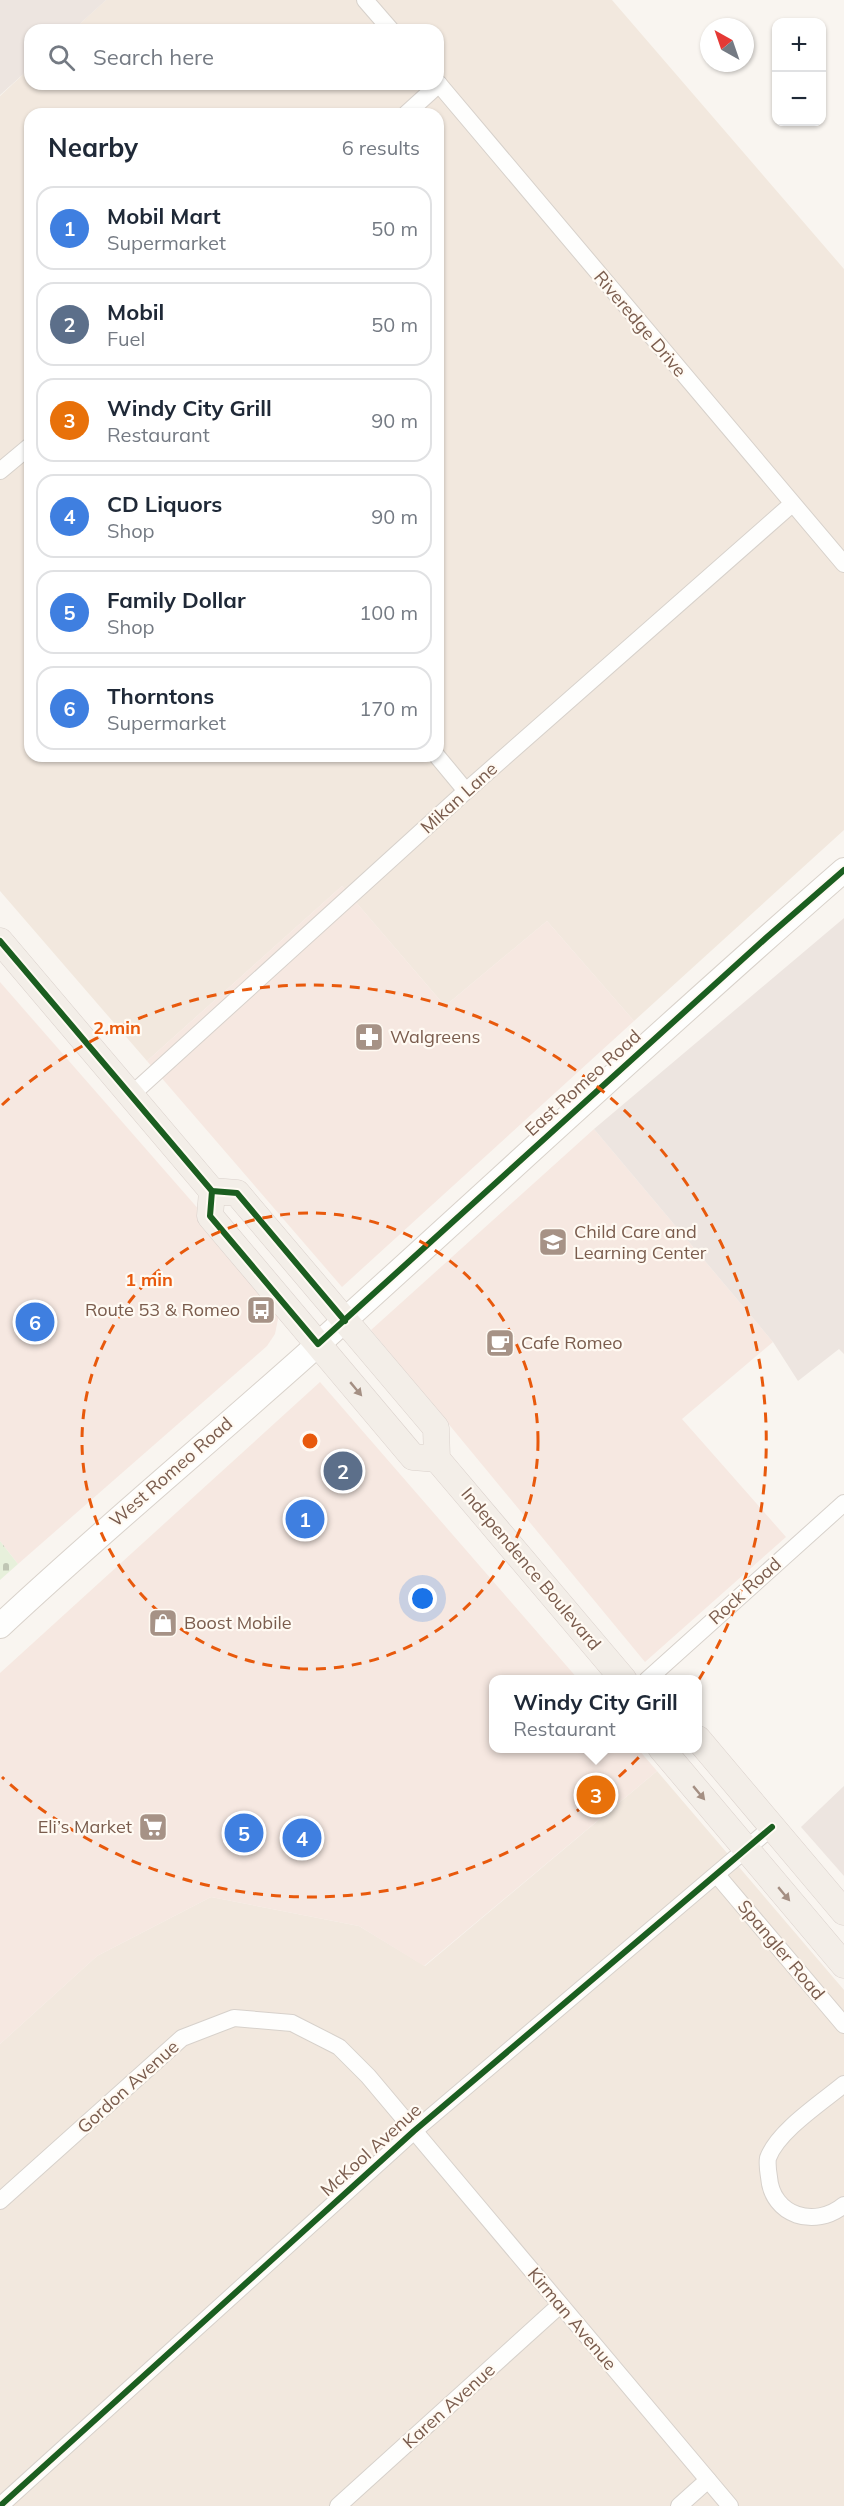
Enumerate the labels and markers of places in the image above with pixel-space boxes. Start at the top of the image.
pharmacy icon: Walgreens [353,1021,385,1053]
place label: Walgreens [390,1025,480,1048]
place label: Child Care and Learning Center [574,1220,707,1264]
school or university icon: Child Care and Learning Center [537,1226,569,1258]
bus stop icon: Route 53 & Romeo [245,1294,277,1326]
place label: Route 53 & Romeo [85,1298,240,1321]
pin: 6 [15,1300,54,1344]
cafe icon: Cafe Romeo [484,1327,516,1359]
place label: Cafe Romeo [521,1331,623,1354]
centre of rings [300,1431,320,1451]
pin: 2 [324,1448,362,1494]
pin: 1 [286,1496,324,1541]
shop icon: Boost Mobile [147,1607,179,1639]
place label: Boost Mobile [184,1611,292,1634]
pin: 3 [576,1772,616,1818]
pin: 5 [224,1810,264,1856]
supermarket icon: Eli’s Market [137,1811,169,1843]
place label: Eli’s Market [38,1815,132,1838]
pin: 4 [282,1816,322,1860]

